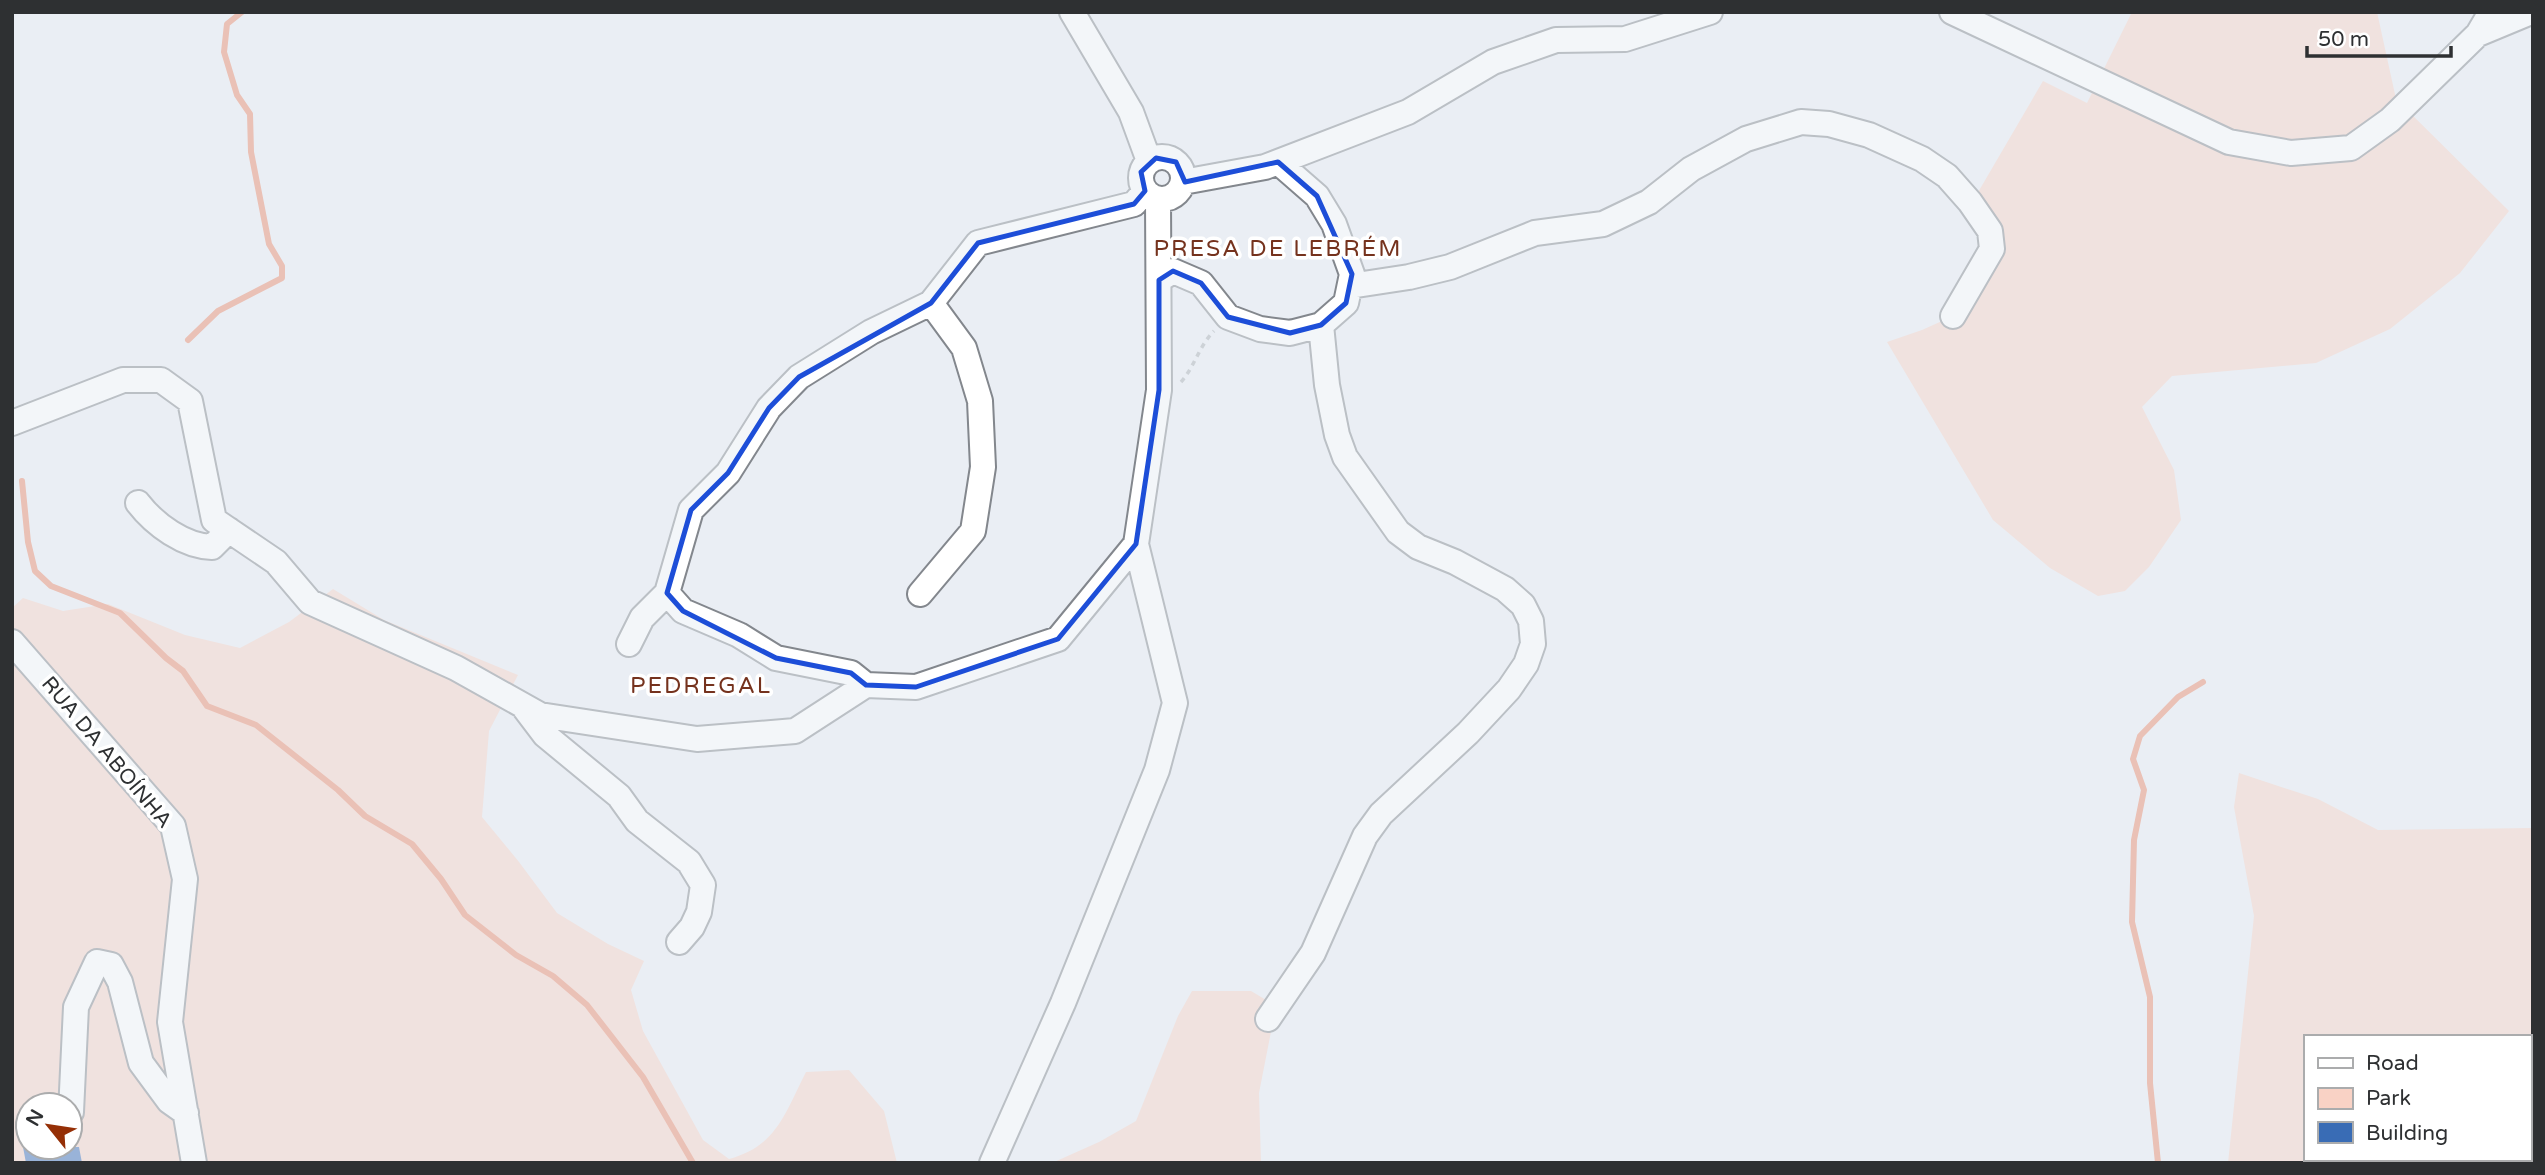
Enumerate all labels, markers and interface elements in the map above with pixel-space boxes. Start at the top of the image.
scale bar [2307,14,2450,58]
text: 50 m [2318,27,2369,52]
district label: PRESA DE LEBRÉM [1154,235,1402,263]
street label: RUA DA ABOÍNHA [36,672,177,833]
district label: PEDREGAL [630,672,772,700]
legend [2304,1035,2531,1161]
text: Road [2366,1051,2419,1076]
text: Park [2366,1086,2411,1111]
north arrow [14,1091,84,1161]
text: N [22,1106,48,1130]
text: Building [2366,1121,2448,1146]

